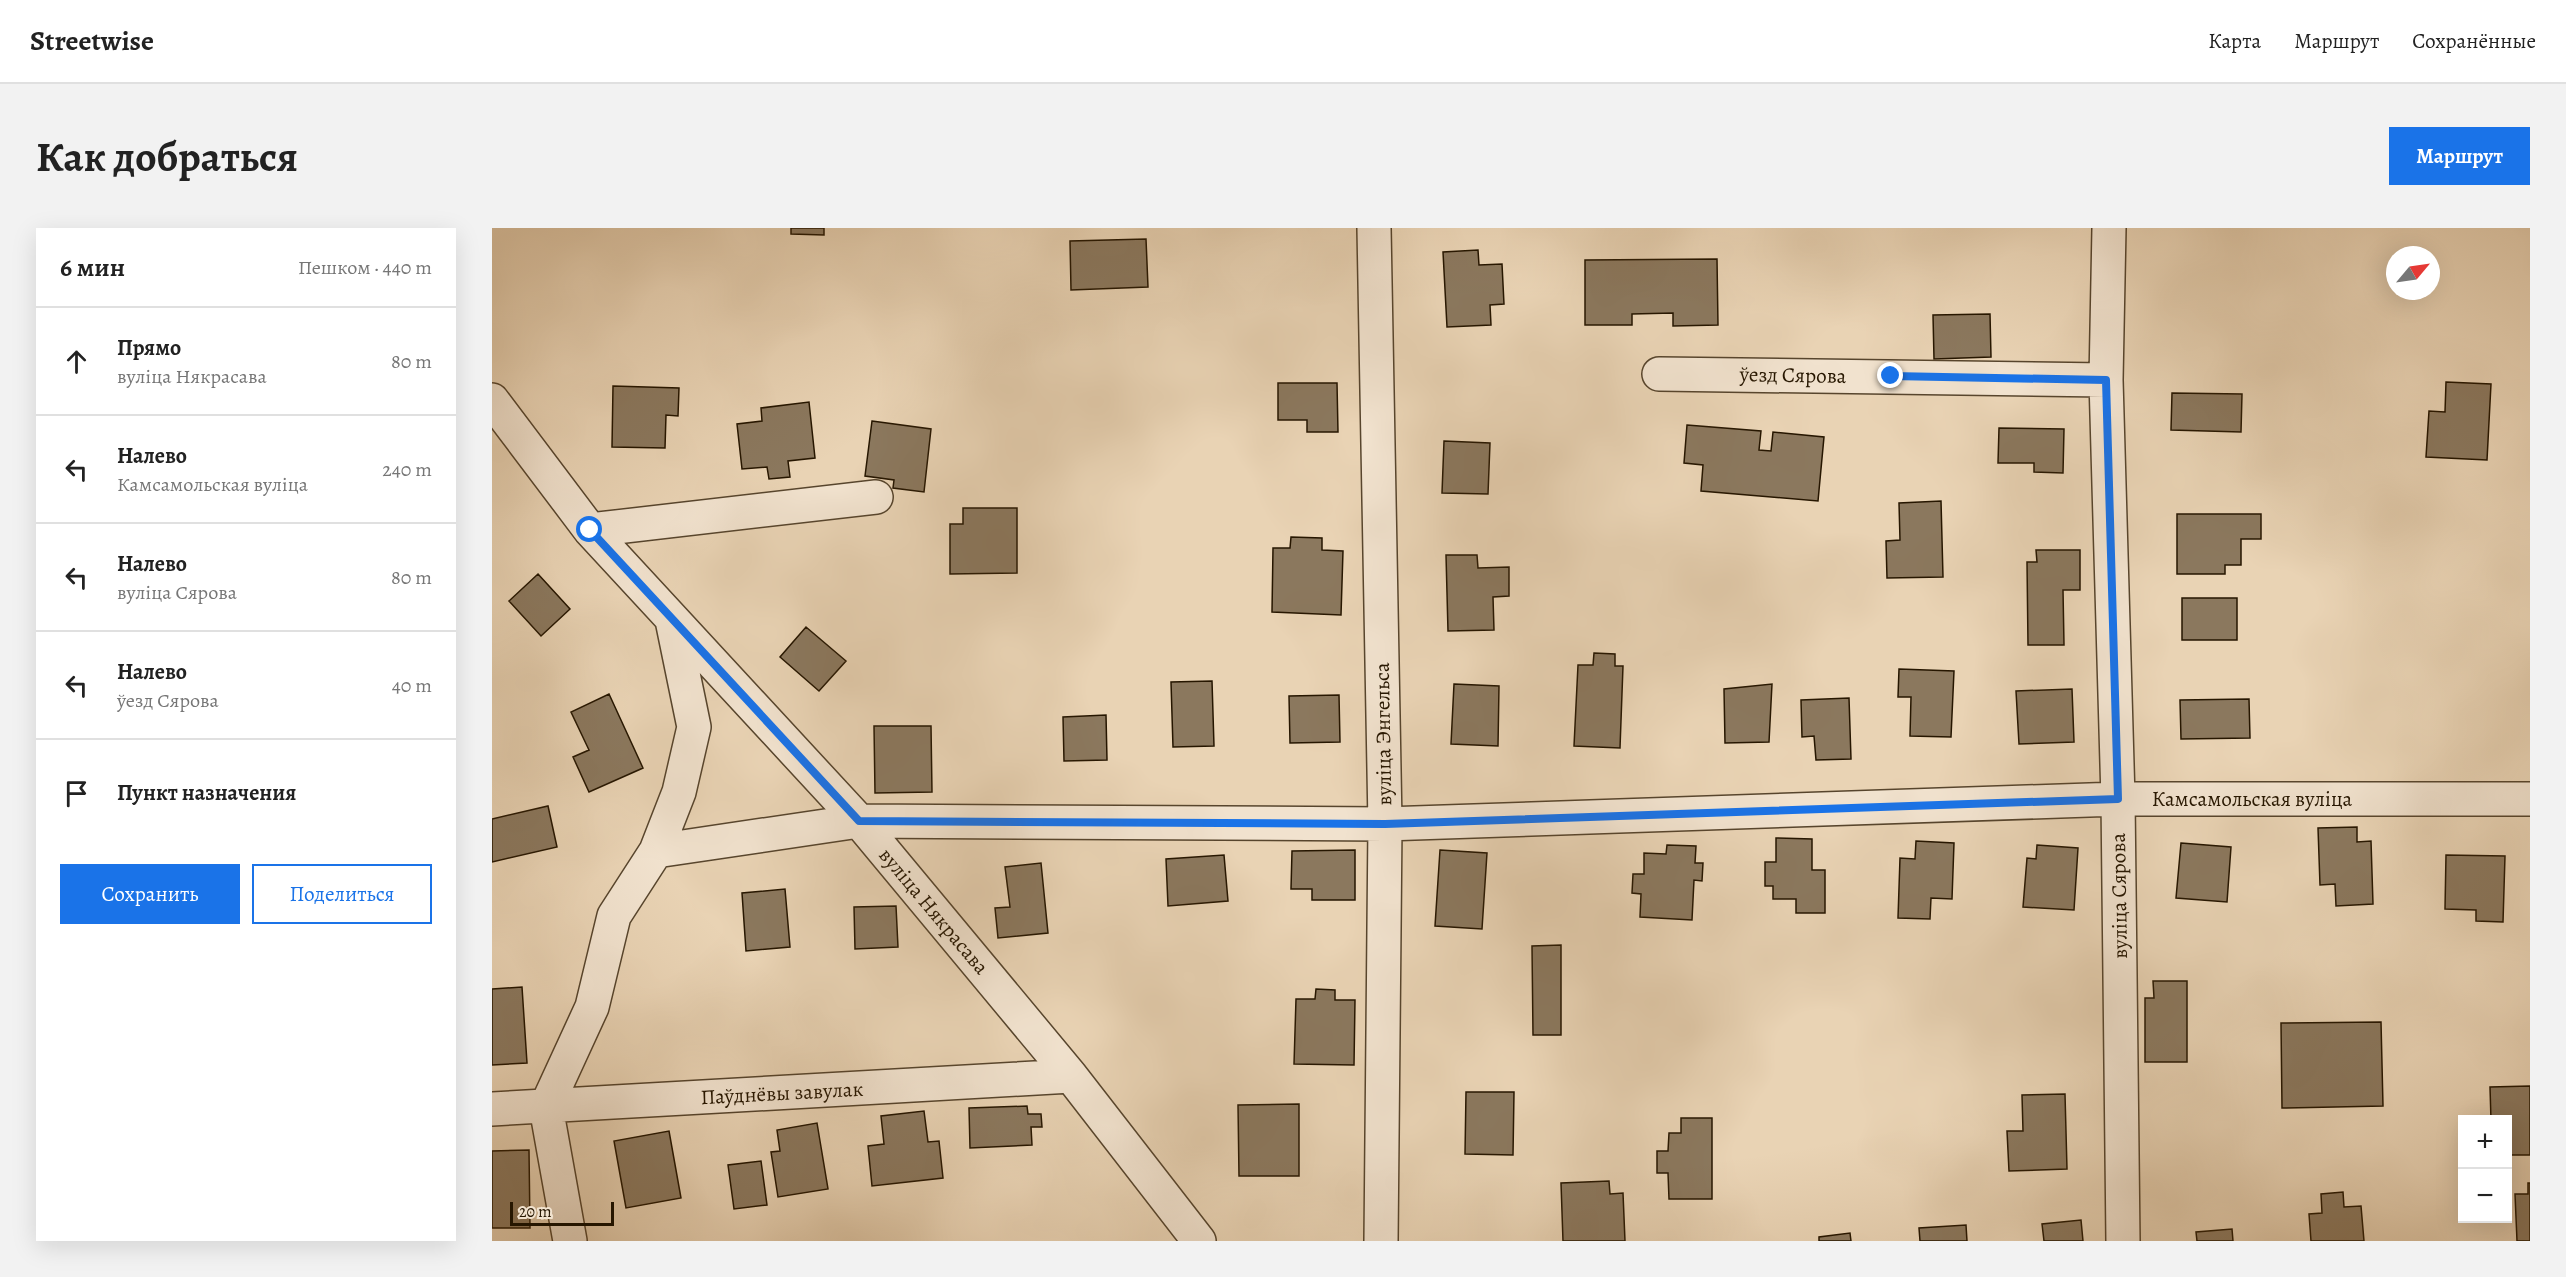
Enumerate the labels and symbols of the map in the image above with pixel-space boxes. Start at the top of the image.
north arrow [2386,246,2440,300]
street label: ўезд Сярова [1738,360,1847,390]
route end [1877,362,1903,388]
route start [576,516,602,542]
street label: вуліца Энгельса [1368,662,1398,806]
street label: Камсамольская вуліца [2152,785,2353,813]
street label: вуліца Сярова [2104,832,2134,959]
street label: вуліца Някрасава [873,842,995,980]
street label: Паўднёвы завулак [700,1075,864,1111]
scale bar [510,1199,614,1226]

